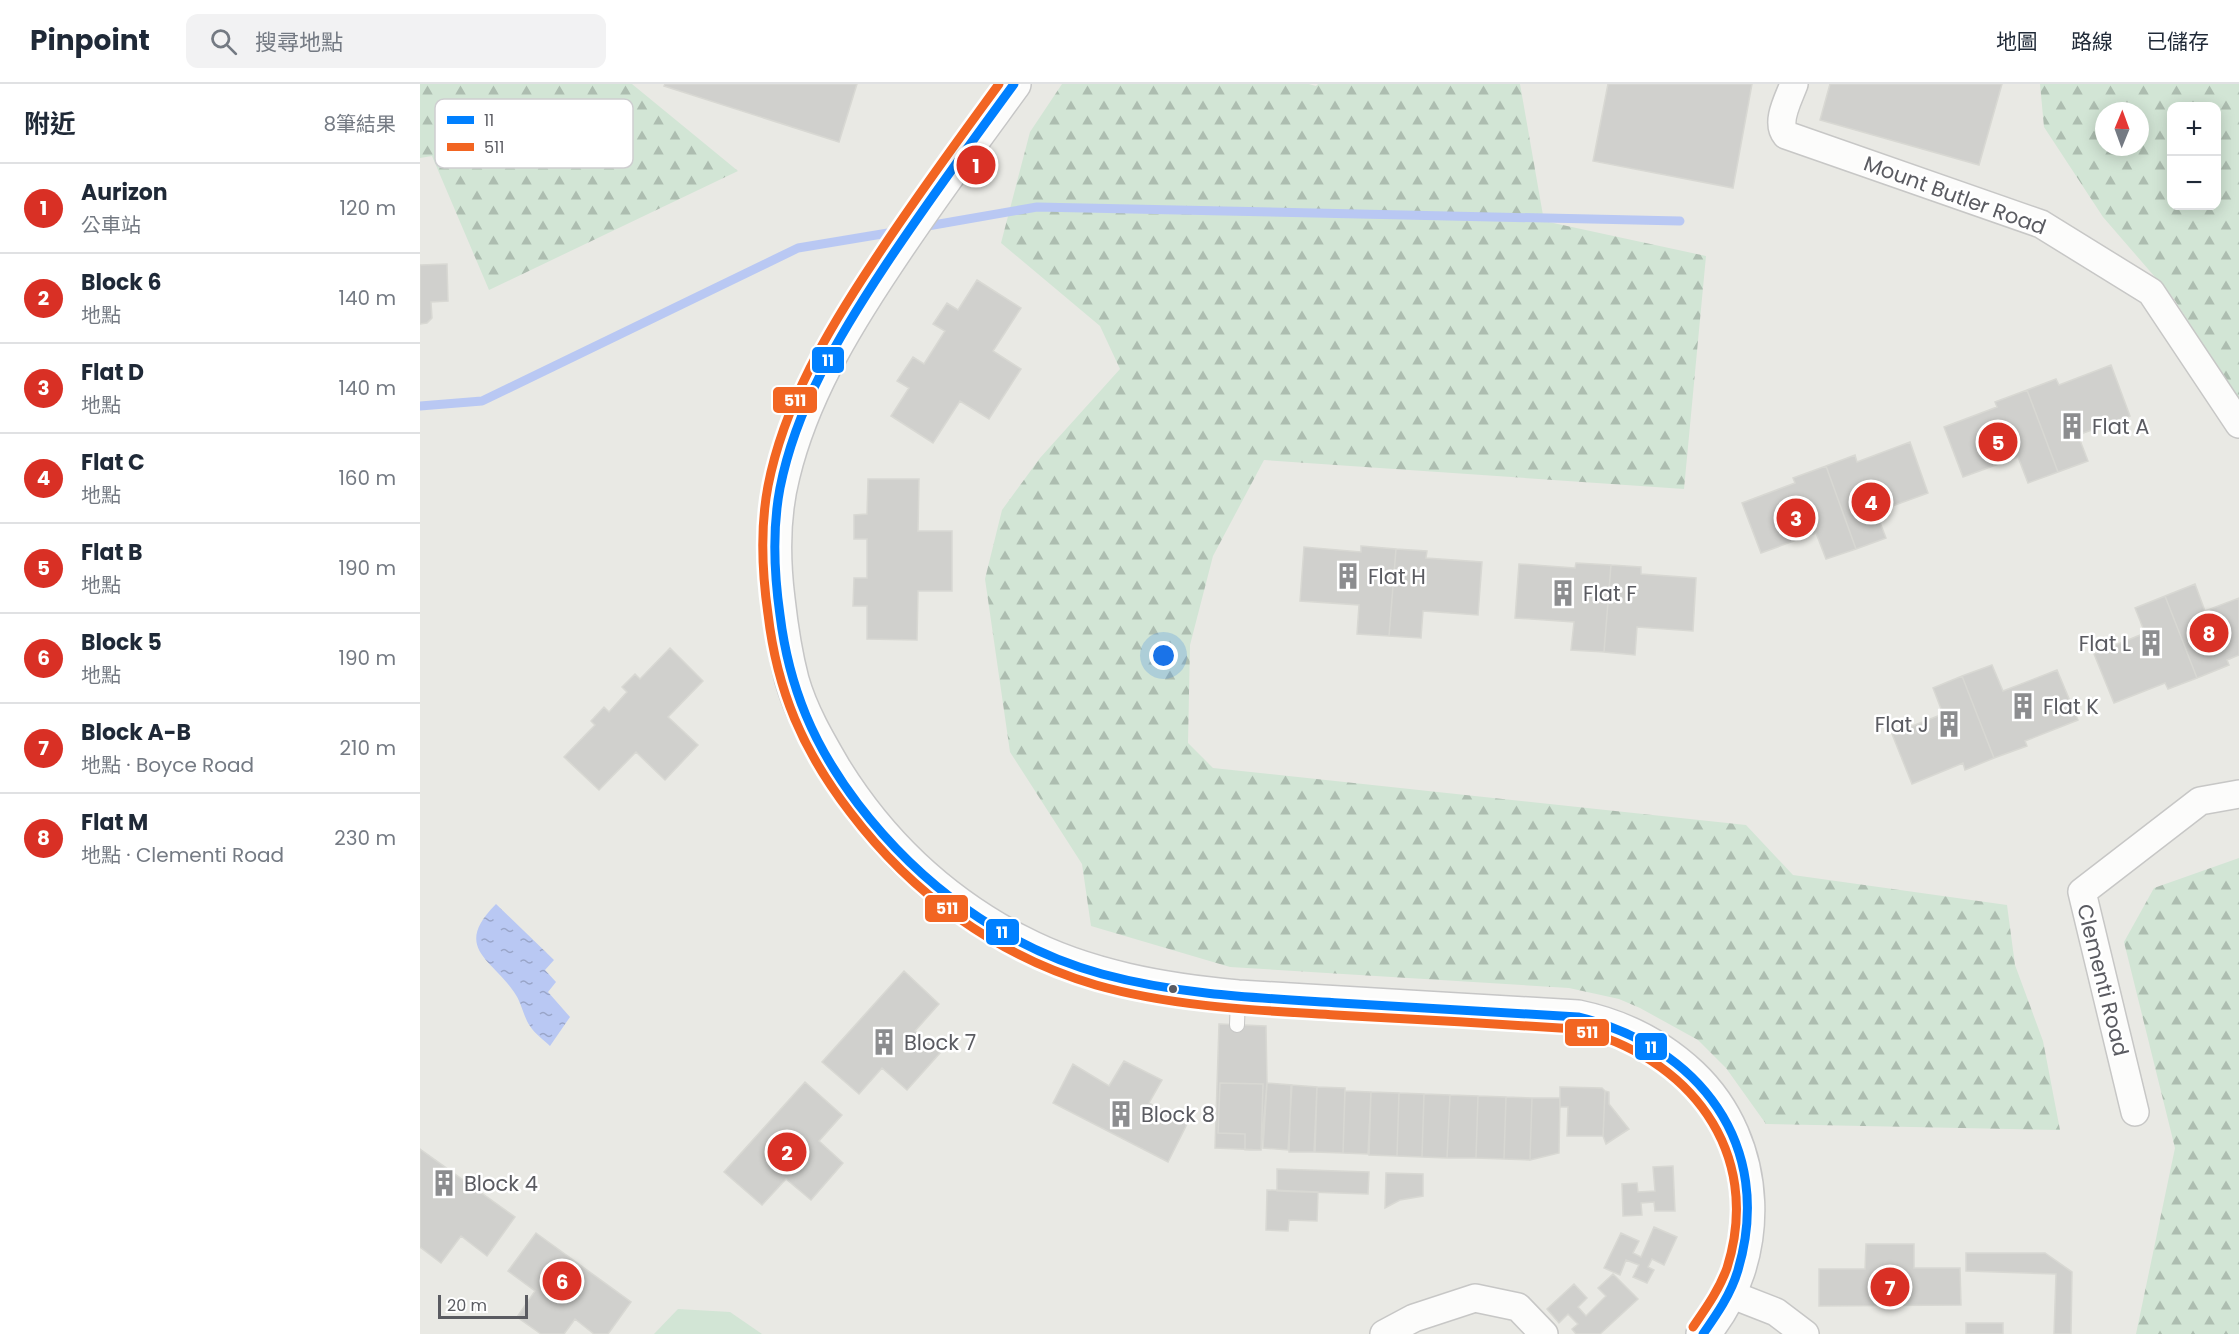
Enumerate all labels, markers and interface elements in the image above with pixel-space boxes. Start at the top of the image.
search box [186,14,606,68]
text: Pinpoint [30,21,150,60]
icon: search [207,25,240,58]
text: 搜尋地點 [255,27,343,58]
text: 地圖 [1996,27,2038,56]
text: 路線 [2071,27,2113,56]
text: 已儲存 [2146,27,2209,56]
legend [435,99,633,168]
north arrow [2095,102,2149,156]
map controls [2167,102,2221,210]
button: + [2167,102,2221,156]
text: 附近 [24,106,76,142]
text: 11 [484,109,494,132]
text: 8筆結果 [323,110,396,138]
text: 511 [484,136,504,159]
pin: 1 [956,142,996,188]
street label: Mount Butler Road [1860,149,2050,241]
button: − [2167,156,2221,210]
text: Aurizon [81,177,168,208]
text: 1 [40,194,47,222]
text: 120 m [340,194,396,222]
text: 公車站 [81,211,141,239]
text: Block 6 [81,267,162,298]
text: 2 [38,284,49,312]
text: 140 m [339,284,396,312]
text: 地點 [81,301,121,329]
line badge: 11 [811,346,845,374]
text: 11 [822,349,834,372]
text: Flat D [81,357,144,388]
text: 3 [37,374,50,402]
text: 140 m [339,374,396,402]
line badge: 511 [772,386,818,414]
text: 511 [784,389,806,412]
text: 地點 [81,391,121,419]
building icon: Flat A [2057,411,2087,441]
place label: Flat A [2092,412,2149,441]
pin: 5 [1978,420,2018,464]
text: Flat C [81,447,145,478]
text: 4 [37,464,50,492]
text: 160 m [338,464,396,492]
pin: 4 [1852,480,1890,524]
text: 地點 [81,481,121,509]
pin: 3 [1776,496,1816,540]
text: Flat B [81,537,143,568]
text: 5 [37,554,50,582]
text: 190 m [339,554,396,582]
building icon: Flat H [1333,561,1363,591]
place label: Flat H [1368,562,1426,591]
text: 地點 [81,571,121,599]
building icon: Flat F [1548,578,1578,608]
place label: Flat F [1583,579,1637,608]
pin: 8 [2190,610,2228,656]
text: Block 5 [81,627,162,658]
building icon: Flat L [2136,628,2166,658]
place label: Flat L [2079,629,2131,658]
your location [1149,641,1178,670]
text: 6 [37,644,50,672]
text: 190 m [339,644,396,672]
text: 地點 [81,661,121,689]
building icon: Flat K [2008,691,2038,721]
place label: Flat K [2043,692,2099,721]
building icon: Flat J [1934,709,1964,739]
place label: Flat J [1875,710,1929,739]
text: Block A-B [81,717,191,748]
text: 7 [38,734,49,762]
text: 210 m [340,734,396,762]
text: 地點 · Boyce Road [81,751,254,779]
text: Flat M [81,807,148,838]
text: 8 [37,824,50,852]
text: 230 m [334,824,396,852]
text: 地點 · Clementi Road [81,841,284,869]
line badge: 511 [924,894,969,923]
text: 511 [936,897,958,920]
street label: Clementi Road [2070,901,2136,1059]
line badge: 11 [985,918,1020,946]
text: 11 [996,921,1008,944]
unlabelled marker [1167,983,1179,995]
line badge: 511 [1564,1018,1610,1047]
text: 511 [1576,1021,1598,1044]
building icon: Block 7 [869,1027,899,1057]
place label: Block 7 [904,1028,976,1057]
line badge: 11 [1634,1032,1668,1061]
text: 11 [1645,1036,1657,1059]
building icon: Block 8 [1106,1099,1136,1129]
place label: Block 8 [1141,1100,1215,1129]
pin: 2 [768,1130,806,1174]
building icon: Block 4 [429,1168,459,1198]
place label: Block 4 [464,1169,538,1198]
pin: 6 [542,1258,582,1304]
pin: 7 [1870,1264,1910,1310]
scale bar [438,1292,528,1320]
text: 20 m [447,1294,487,1317]

